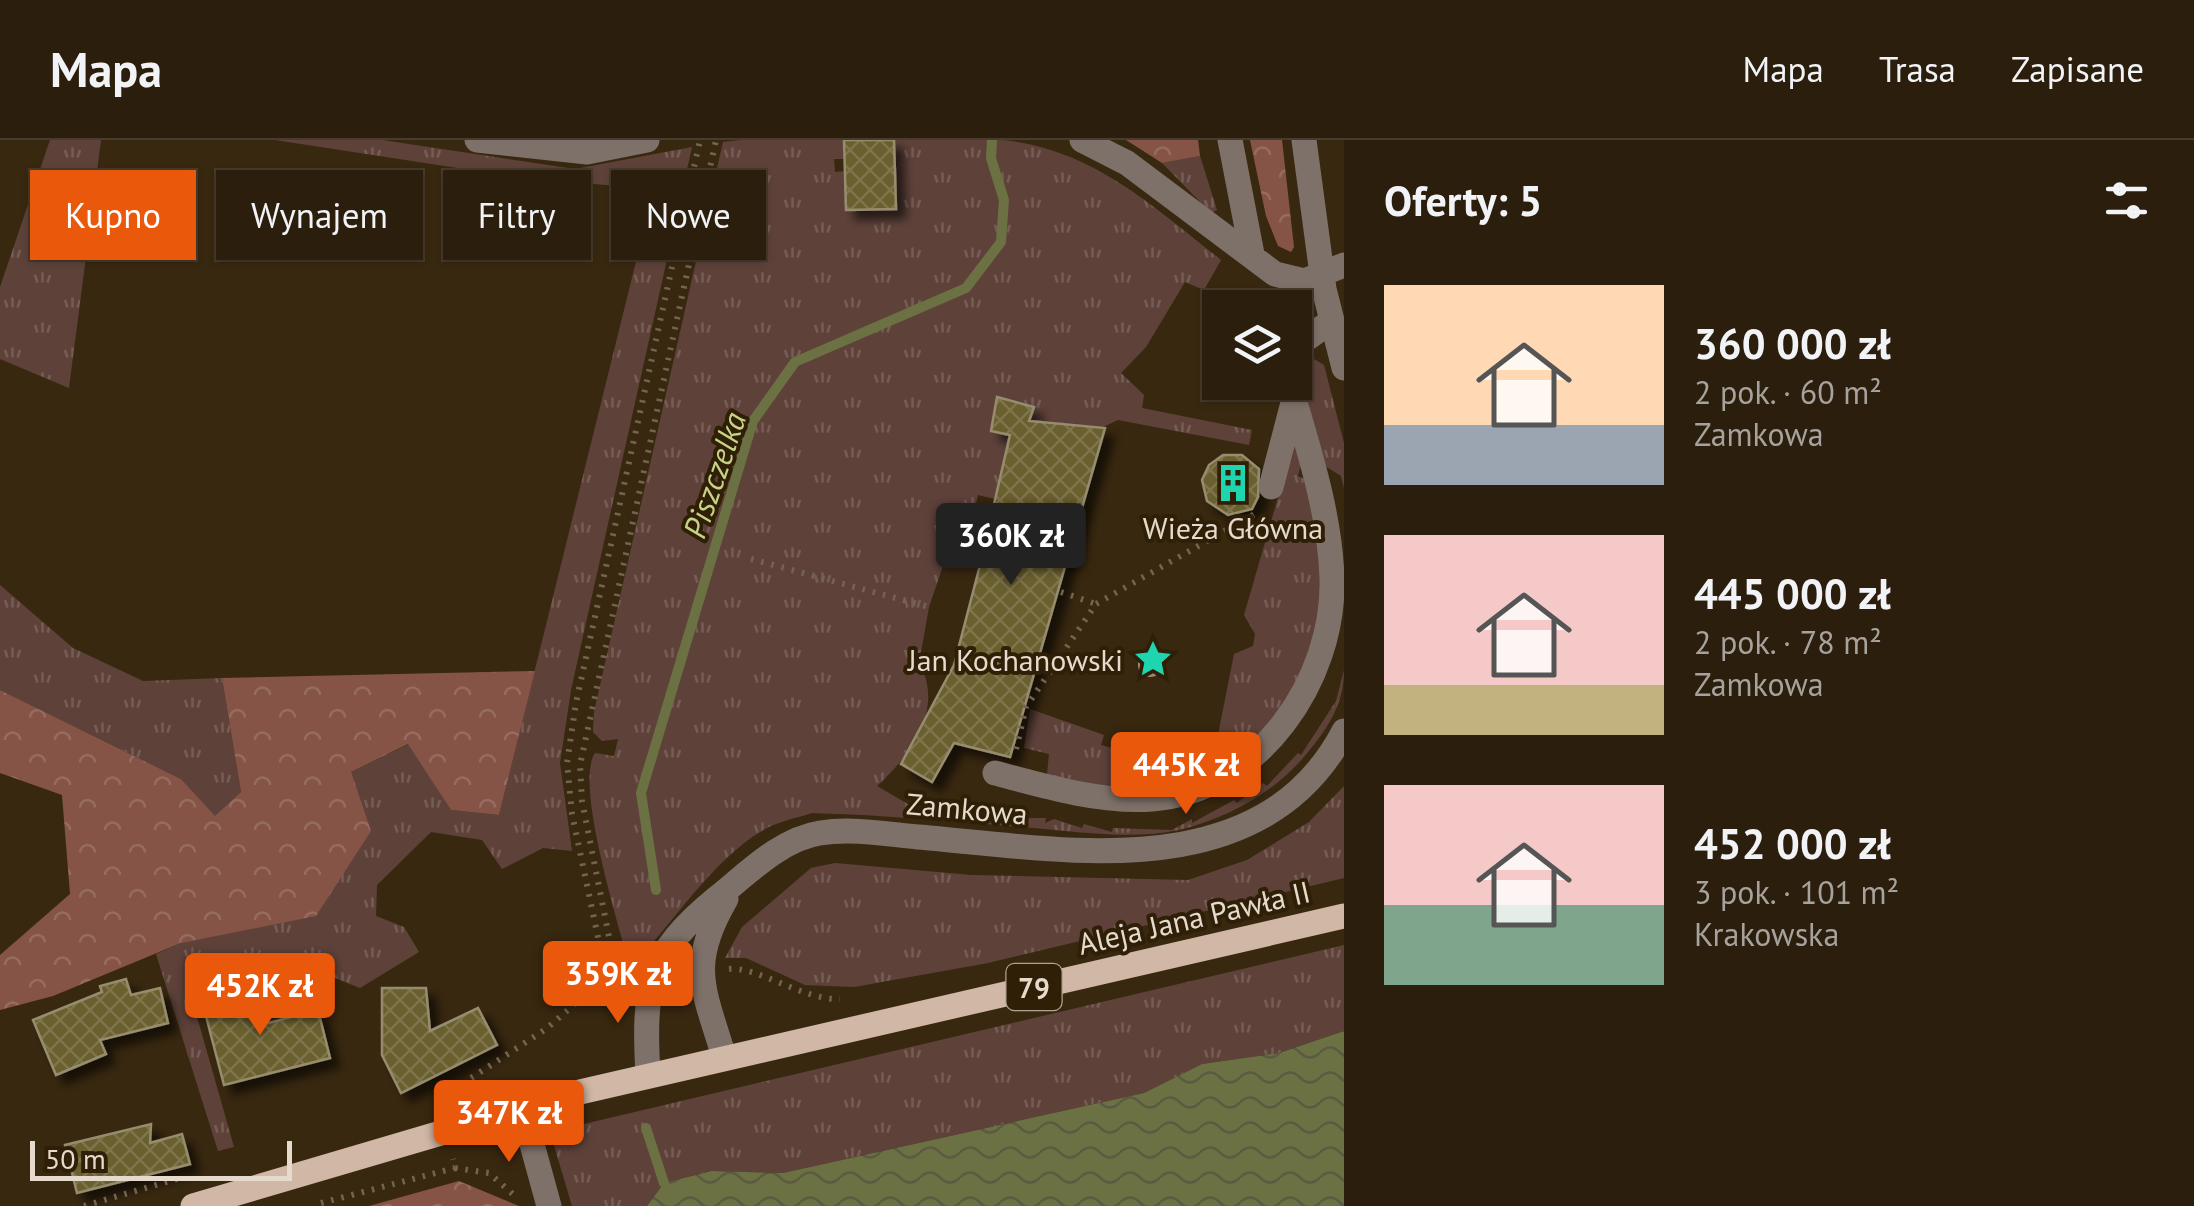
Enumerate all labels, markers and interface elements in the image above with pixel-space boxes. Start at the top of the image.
text: Mapa [50,38,162,100]
text: Mapa [1743,46,1824,92]
text: Trasa [1879,46,1956,92]
text: Zapisane [2011,46,2144,92]
chip: Kupno [30,170,196,260]
chip: Wynajem [216,170,423,260]
chip: Filtry [443,170,591,260]
chip: Nowe [611,170,766,260]
text: Oferty: 5 [1384,173,1542,228]
icon: filters [2099,173,2154,228]
map controls [1202,290,1312,400]
button: layers [1202,290,1312,400]
text: 360 000 zł [1694,316,1891,371]
icon: home [1464,325,1584,445]
text: 2 pok. · 60 m² [1694,371,1882,413]
water label: Piszczelka [673,406,755,544]
text: Zamkowa [1694,413,1824,455]
building icon: Wieża Główna [1212,462,1254,504]
pin: 360K zł [919,503,1103,588]
place label: Wieża Główna [1143,508,1323,547]
text: 360K zł [958,514,1064,556]
text: 445 000 zł [1694,566,1891,621]
icon: home [1464,575,1584,695]
text: 2 pok. · 78 m² [1694,621,1882,663]
place icon: Jan Kochanowski [1132,638,1174,680]
place label: Jan Kochanowski [906,640,1123,679]
text: Zamkowa [1694,663,1824,705]
pin: 445K zł [1094,732,1278,817]
text: 445K zł [1133,743,1239,785]
street label: Zamkowa [905,783,1029,833]
text: 452 000 zł [1694,816,1891,871]
icon: home [1464,825,1584,945]
street label: Aleja Jana Pawła II [1074,871,1314,963]
text: 3 pok. · 101 m² [1694,871,1899,913]
text: Krakowska [1694,913,1839,955]
pin: 359K zł [526,941,710,1026]
text: 359K zł [565,952,671,994]
pin: 452K zł [168,953,352,1038]
text: 452K zł [207,964,313,1006]
road number: 79 [1006,964,1062,1010]
pin: 347K zł [417,1080,601,1165]
text: 347K zł [456,1091,562,1133]
scale bar [30,1136,292,1180]
text: 50 m [45,1140,106,1177]

